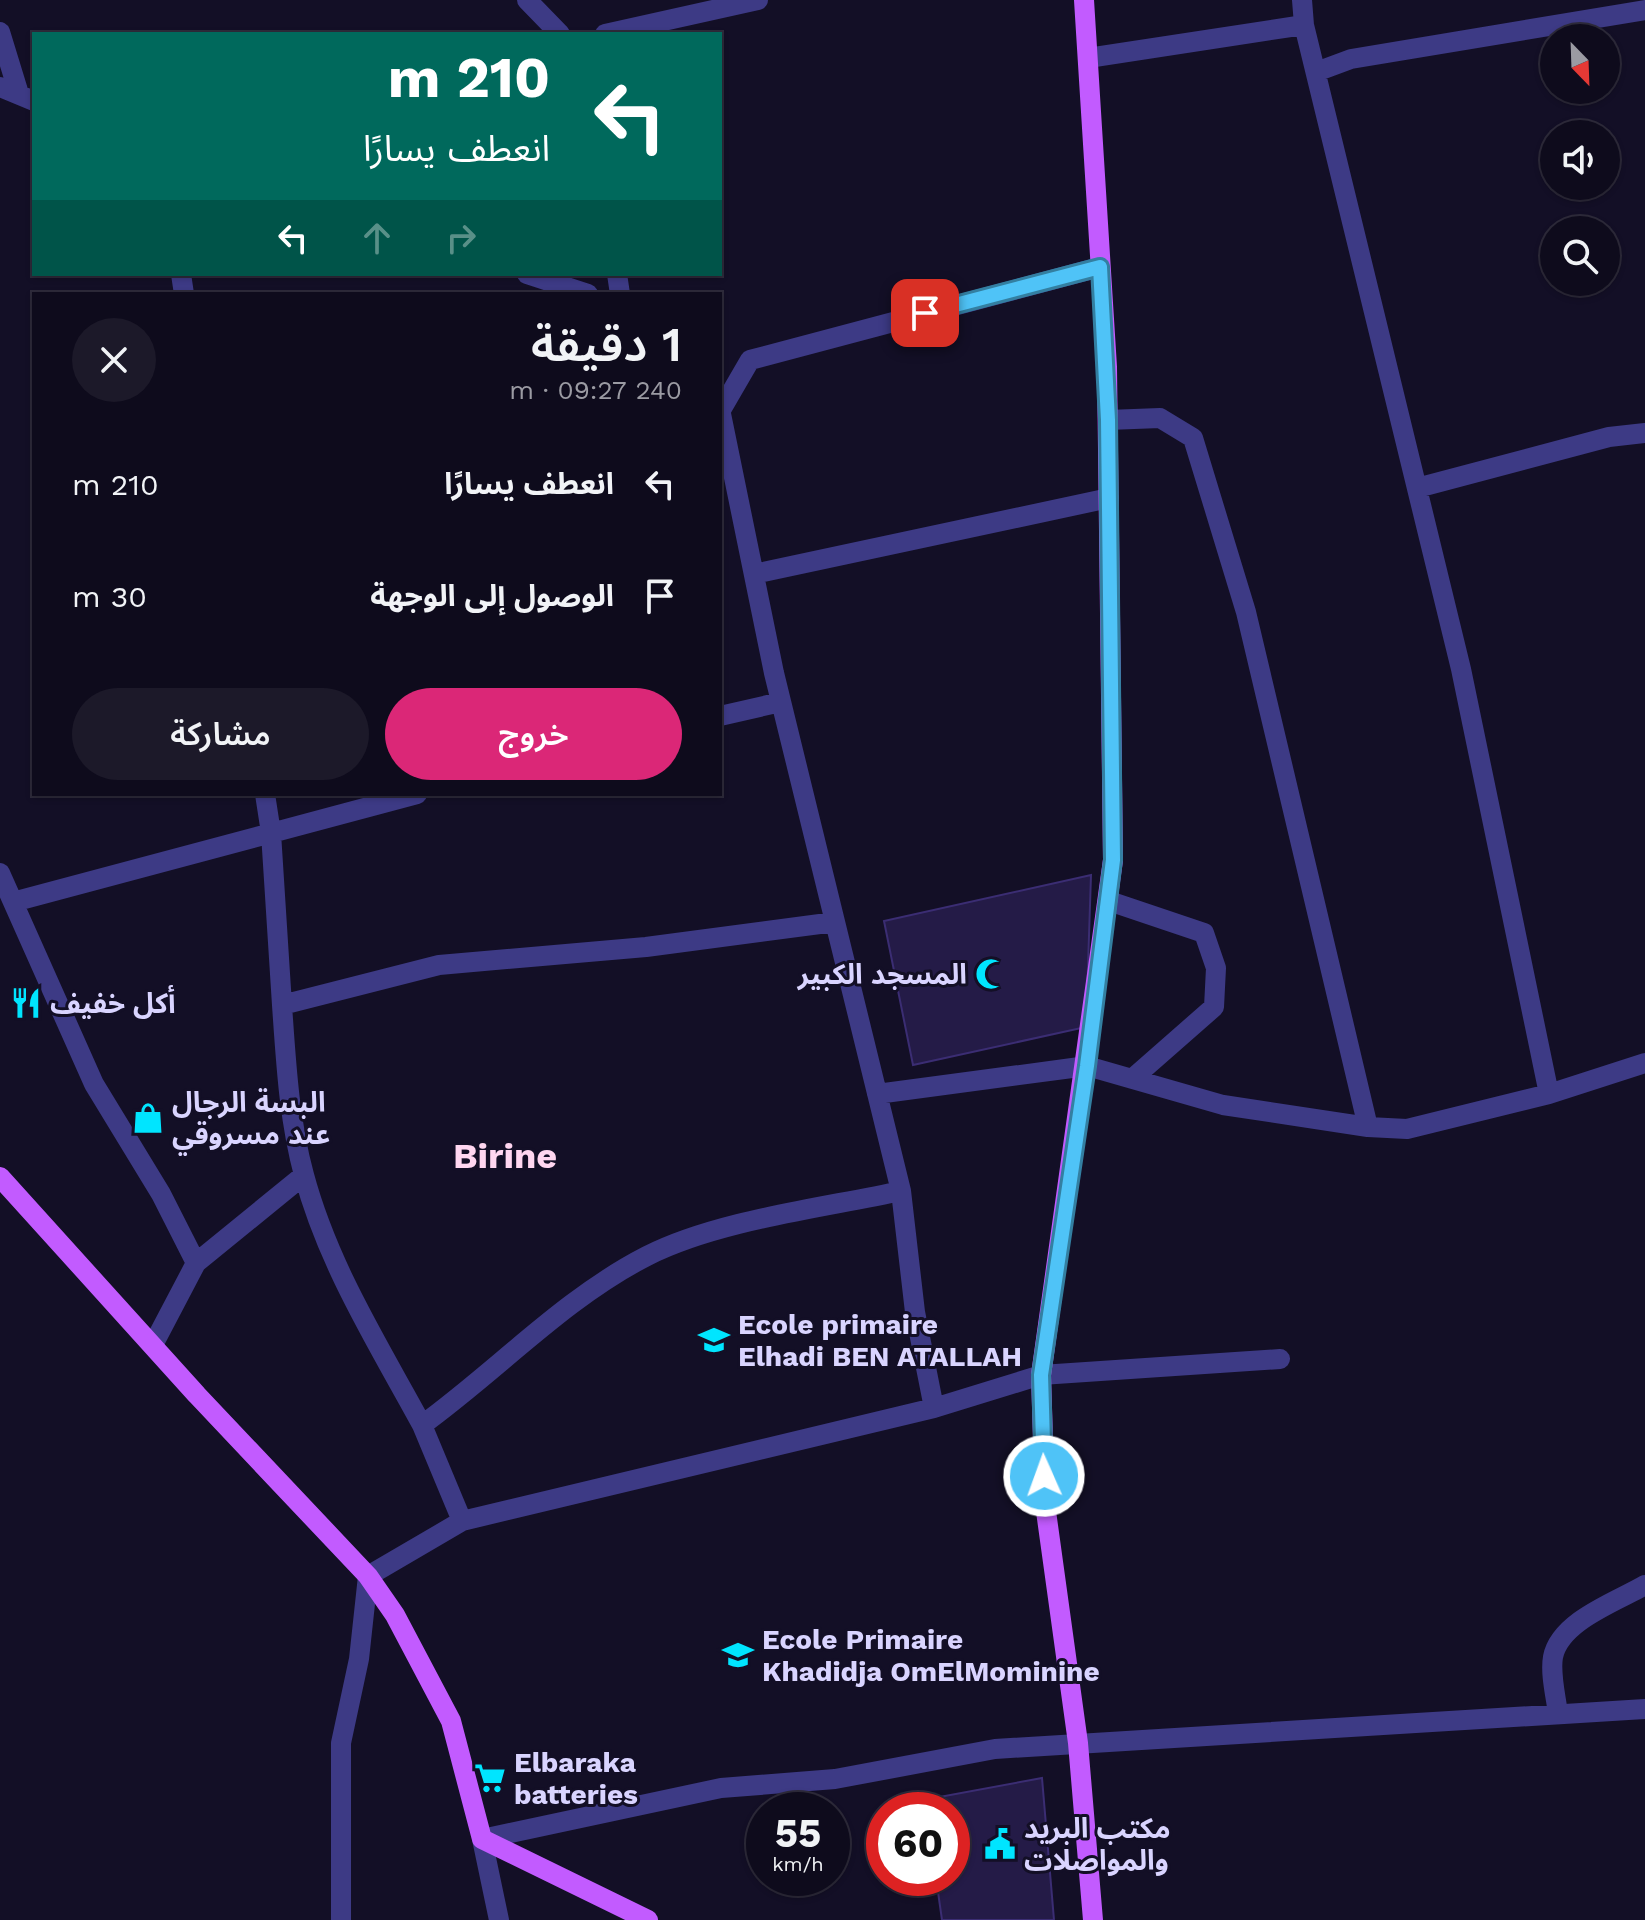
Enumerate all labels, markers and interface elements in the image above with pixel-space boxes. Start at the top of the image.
north arrow [1540,24,1620,104]
map controls [1540,24,1620,296]
text: 210 m [388,45,550,111]
icon: left [578,64,682,168]
button: sound [1540,120,1620,200]
text: انعطف يسارًا [363,128,550,170]
icon: left [271,216,315,260]
icon: ahead [355,216,399,260]
icon: right [439,216,483,260]
button: search [1540,216,1620,296]
pin [891,279,959,347]
icon: arrive [903,291,947,335]
text: 1 دقيقة [531,316,682,373]
button: close [72,318,156,402]
text: 240 m · 09:27 [509,375,682,405]
icon: left [638,462,682,506]
text: انعطف يسارًا [444,466,614,501]
text: 210 m [72,467,159,502]
icon: arrive [638,574,682,618]
text: الوصول إلى الوجهة [370,578,614,613]
text: 30 m [72,579,147,614]
button: مشاركة [72,688,369,780]
button: خروج [385,688,682,780]
mosque icon: المسجد الكبير [974,957,1008,991]
place label: المسجد الكبير [797,958,967,991]
place label: أكل خفيف [50,984,176,1020]
restaurant icon: أكل خفيف [9,986,43,1020]
place label: البسة الرجال عند مسروقي [172,1086,330,1156]
shop icon: البسة الرجال عند مسروقي [131,1101,165,1135]
district label: Birine [453,1135,557,1177]
place label: Ecole primaire Elhadi BEN ATALLAH [738,1308,1022,1373]
school or university icon: Ecole primaire Elhadi BEN ATALLAH [697,1323,731,1357]
position arrow [1002,1434,1086,1518]
place label: Ecole Primaire Khadidja OmElMominine [762,1623,1100,1688]
school or university icon: Ecole Primaire Khadidja OmElMominine [721,1638,755,1672]
place label: Elbaraka batteries [514,1746,638,1811]
supermarket icon: Elbaraka batteries [473,1761,507,1795]
speed limit sign: 60 [866,1792,970,1896]
text: 55 [775,1810,821,1857]
place label: مكتب البريد والمواصلات [1024,1812,1170,1877]
public building icon: مكتب البريد والمواصلات [983,1827,1017,1861]
text: km/h [772,1852,824,1876]

